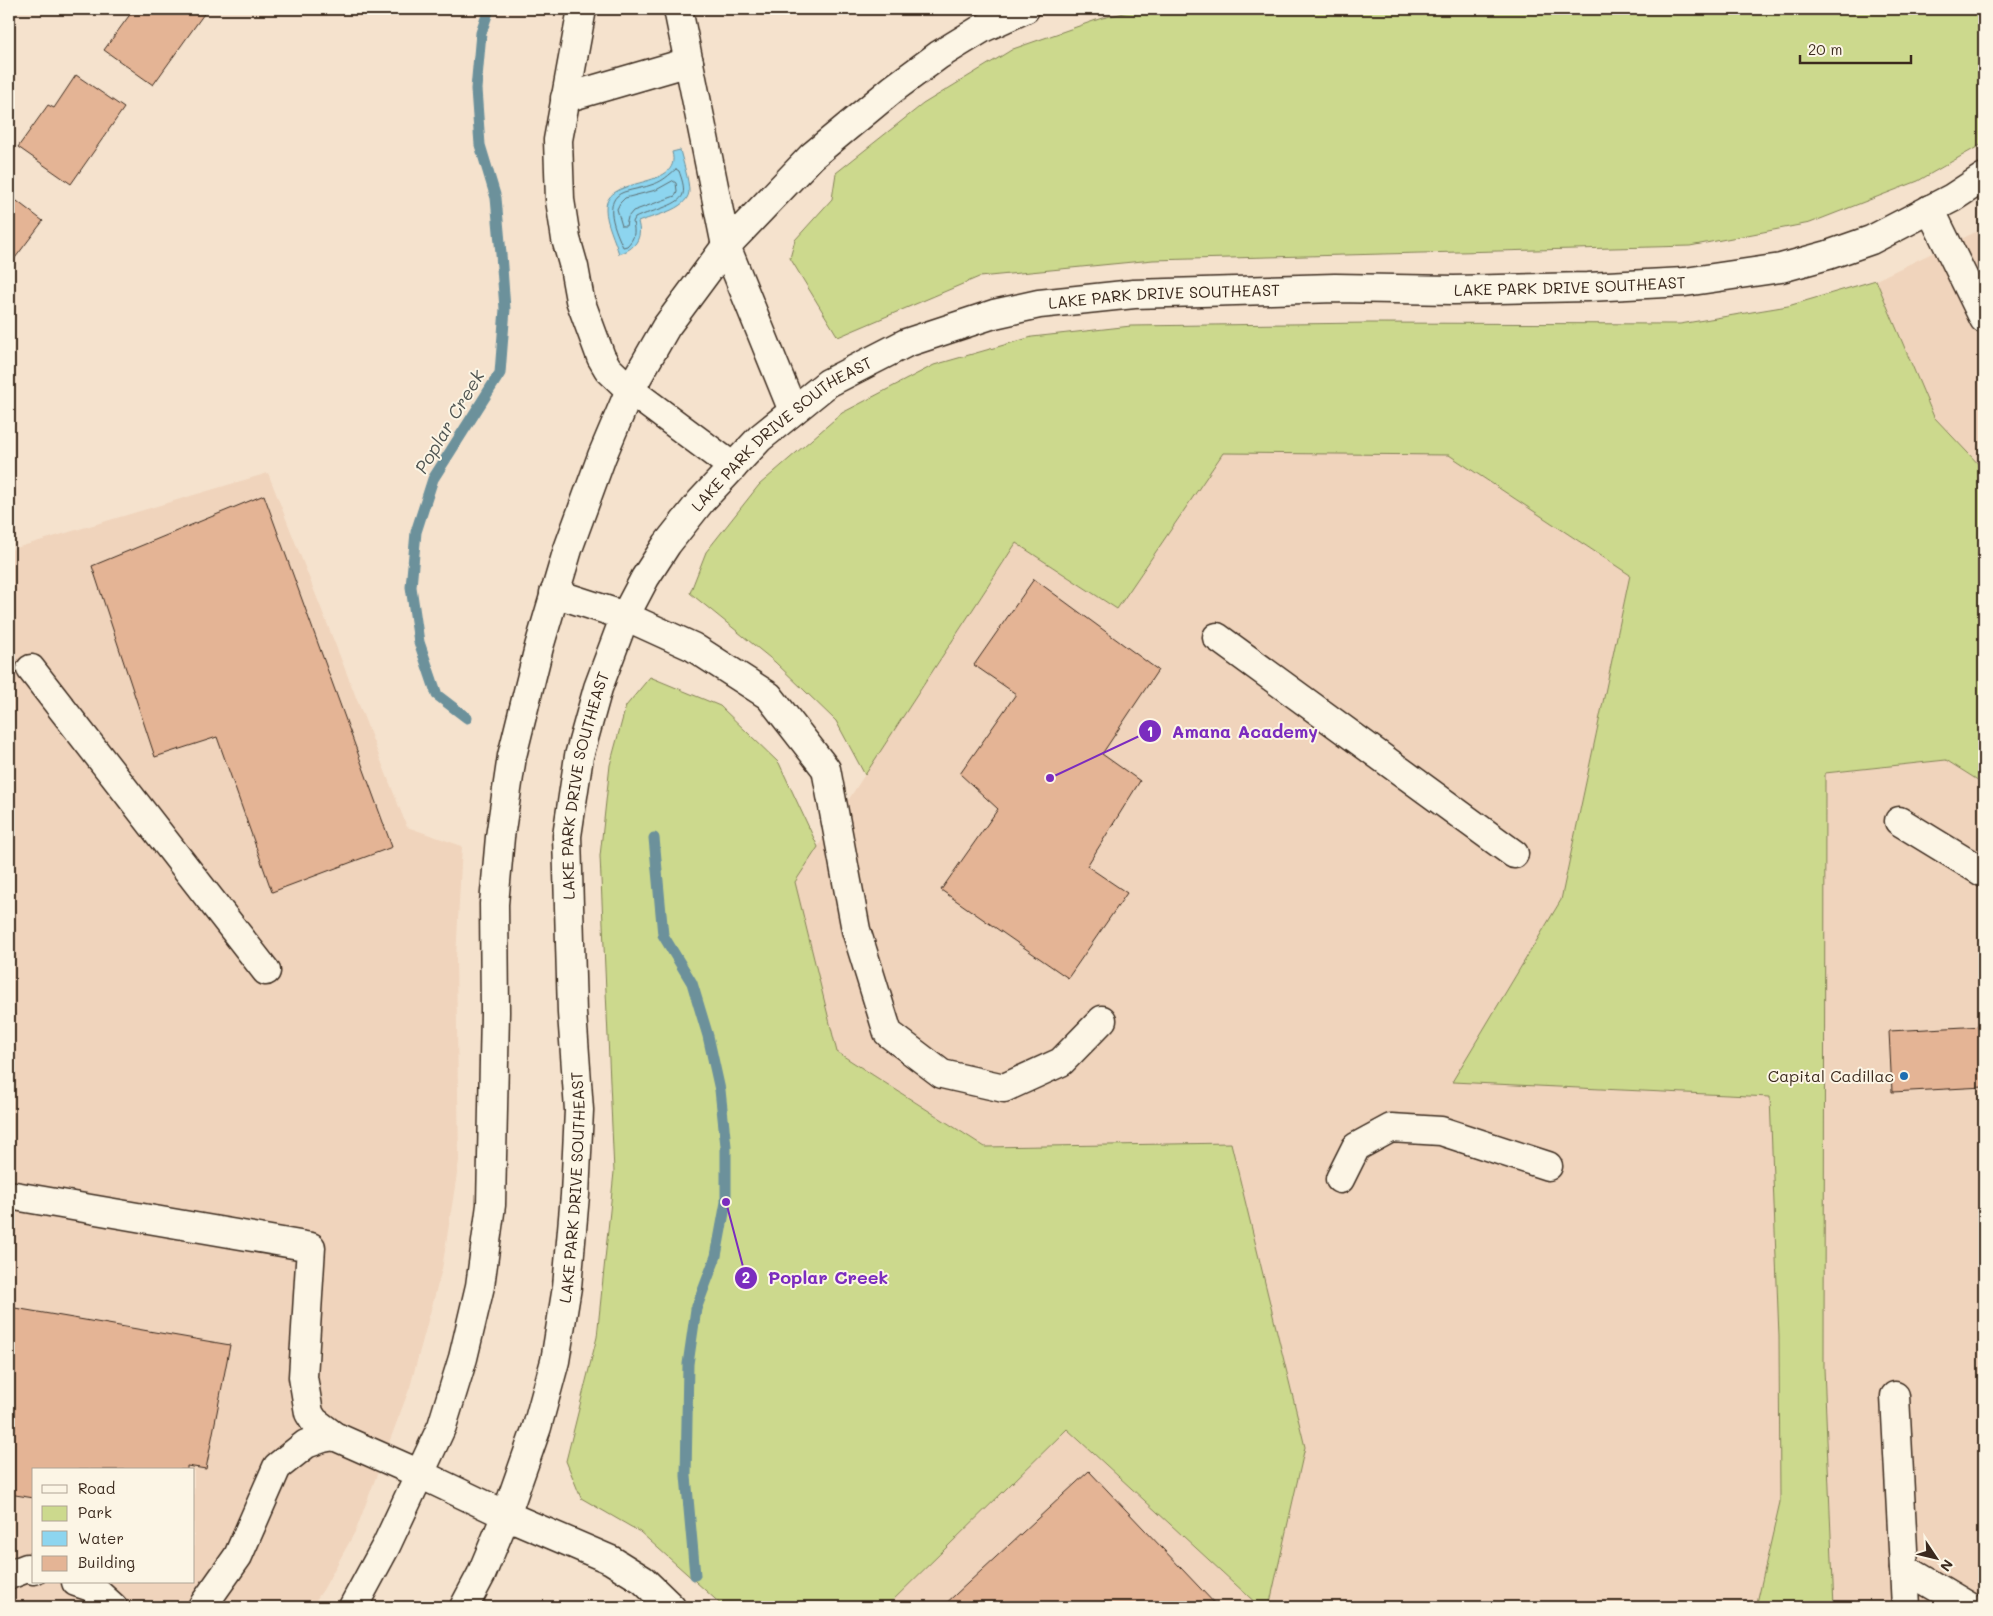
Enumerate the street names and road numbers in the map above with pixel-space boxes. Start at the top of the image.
street label: LAKE PARK DRIVE SOUTHEAST [1454,271,1686,300]
street label: LAKE PARK DRIVE SOUTHEAST [1047,279,1280,313]
street label: LAKE PARK DRIVE SOUTHEAST [686,351,875,515]
street label: LAKE PARK DRIVE SOUTHEAST [556,668,613,900]
street label: LAKE PARK DRIVE SOUTHEAST [554,1071,589,1304]

